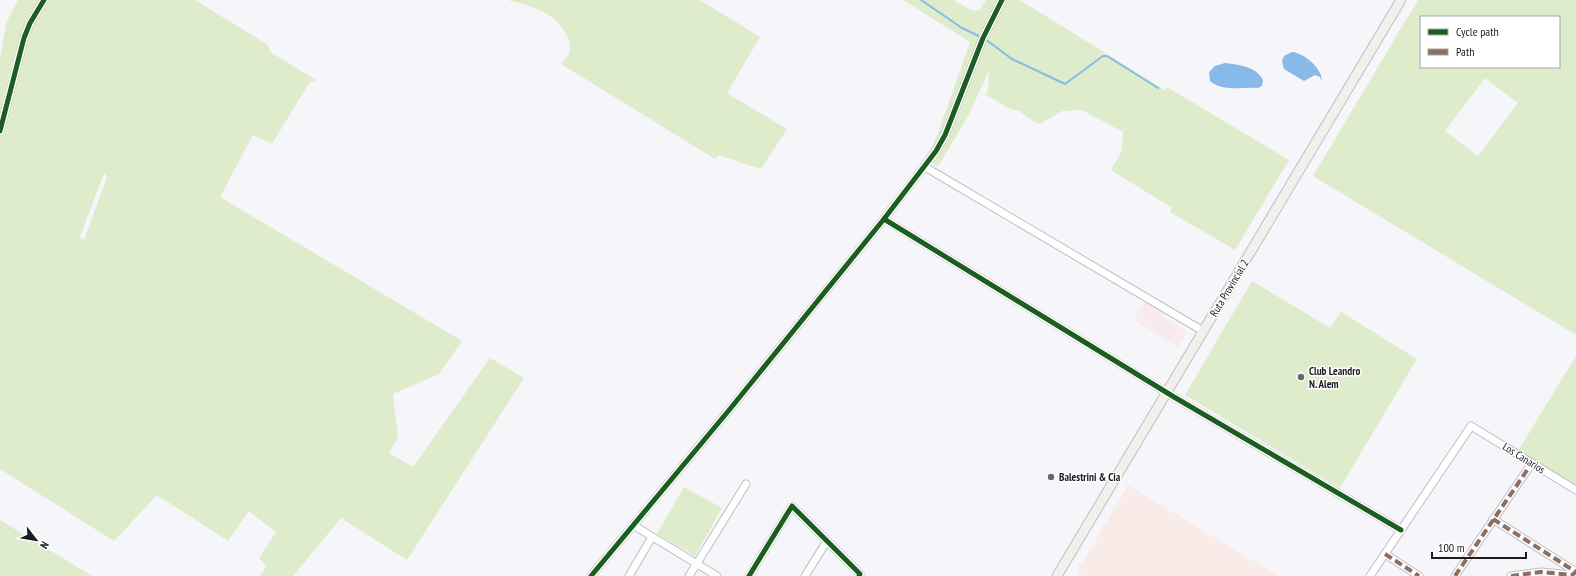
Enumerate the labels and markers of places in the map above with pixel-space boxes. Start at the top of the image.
place label: Club Leandro N. Alem [1309,364,1360,391]
marker: Club Leandro N. Alem [1296,372,1306,382]
place label: Balestrini & Cia [1059,470,1121,484]
marker: Balestrini & Cia [1046,472,1056,482]

